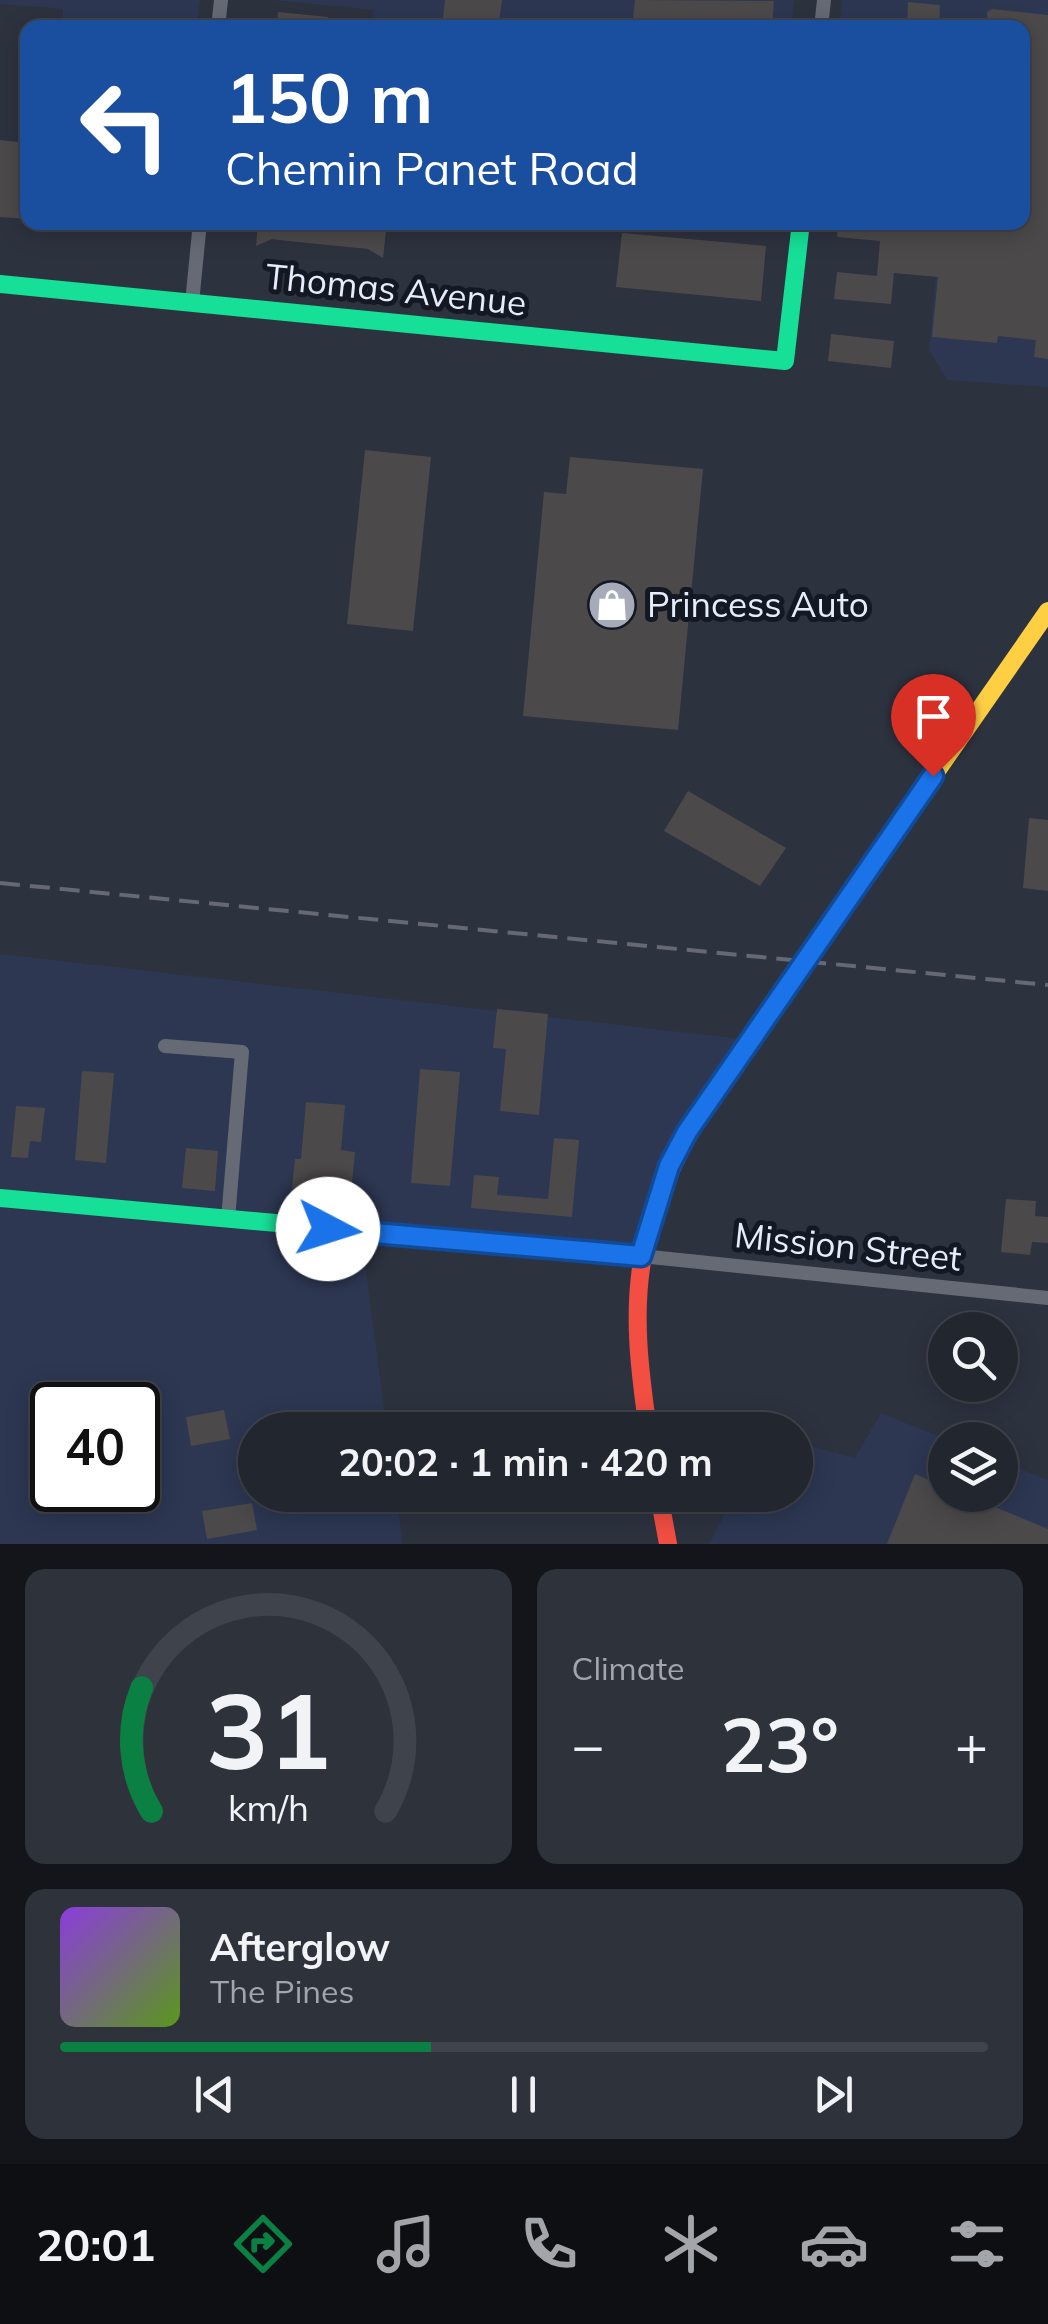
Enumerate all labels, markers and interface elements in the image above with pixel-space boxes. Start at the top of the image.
text: 150 m [225,53,433,141]
icon: left [60,60,190,190]
text: Chemin Panet Road [225,140,639,196]
street label: Thomas Avenue [264,253,529,325]
shop icon: Princess Auto [586,579,638,631]
place label: Princess Auto [647,582,869,626]
pin [891,674,976,777]
icon: arrive [906,689,961,744]
position arrow [276,1177,380,1281]
street label: Mission Street [733,1212,964,1280]
map controls [928,1312,1018,1512]
button: search [928,1312,1018,1402]
speed limit sign: 40 [30,1382,160,1512]
button: layers [928,1422,1018,1512]
text: 20:02 · 1 min · 420 m [338,1438,713,1486]
text: Climate [572,1648,684,1688]
text: 31 [206,1664,331,1795]
text: 23° [721,1697,839,1791]
text: − [572,1710,605,1779]
text: + [955,1710,988,1779]
text: km/h [228,1785,309,1830]
text: Afterglow [210,1923,390,1971]
text: The Pines [210,1971,354,2011]
icon: previous [187,2067,242,2122]
icon: pause [496,2067,551,2122]
icon: next [806,2067,861,2122]
icon: directions [228,2209,298,2279]
icon: music [371,2209,441,2279]
icon: phone [514,2209,584,2279]
icon: climate [656,2209,726,2279]
icon: car [799,2209,869,2279]
icon: filters [942,2209,1012,2279]
text: 20:01 [36,2216,156,2272]

